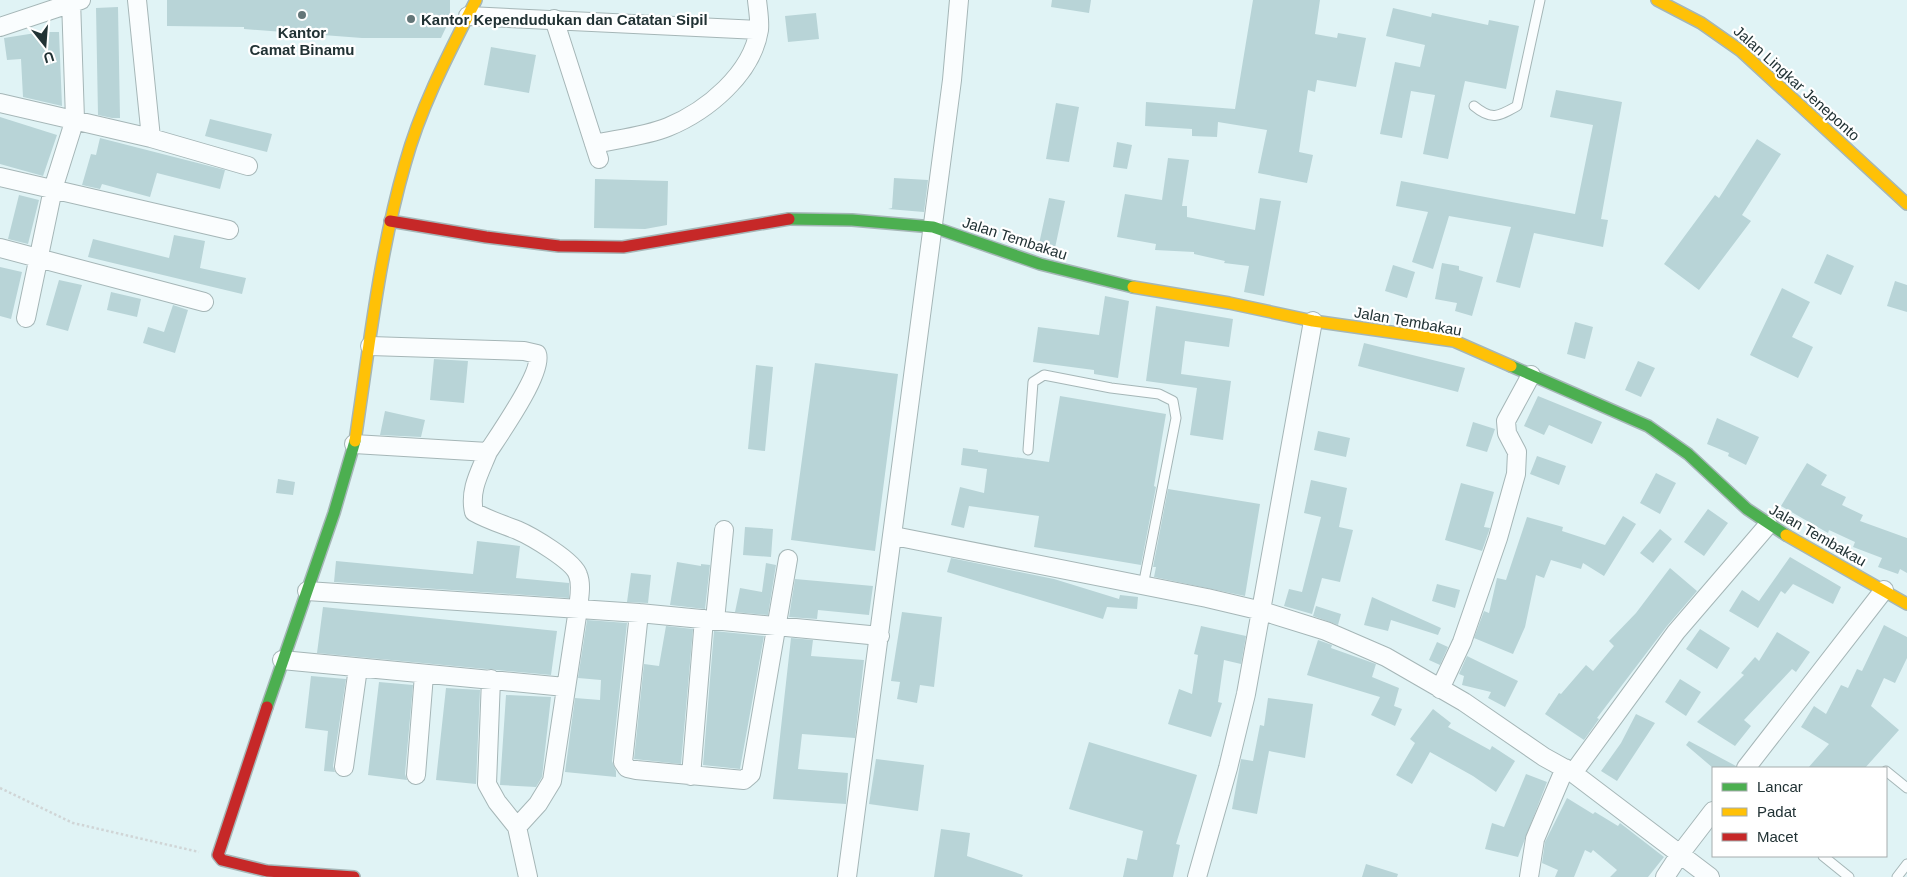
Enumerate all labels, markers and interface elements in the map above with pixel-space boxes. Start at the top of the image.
marker: Kantor Camat Binamu [296,9,308,21]
place label: Kantor Kependudukan dan Catatan Sipil [421,11,708,28]
marker: Kantor Kependudukan dan Catatan Sipil [405,13,417,25]
north arrow [20,20,70,70]
street label: Jalan Lingkar Jeneponto [1731,22,1863,144]
place label: Kantor Camat Binamu [249,24,355,58]
text: U [42,48,56,67]
street label: Jalan Tembakau [961,213,1069,263]
street label: Jalan Tembakau [1353,303,1463,339]
street label: Jalan Tembakau [1767,500,1869,570]
legend [1712,767,1887,857]
text: Lancar [1757,778,1803,795]
text: Padat [1757,803,1797,820]
text: Macet [1757,828,1799,845]

